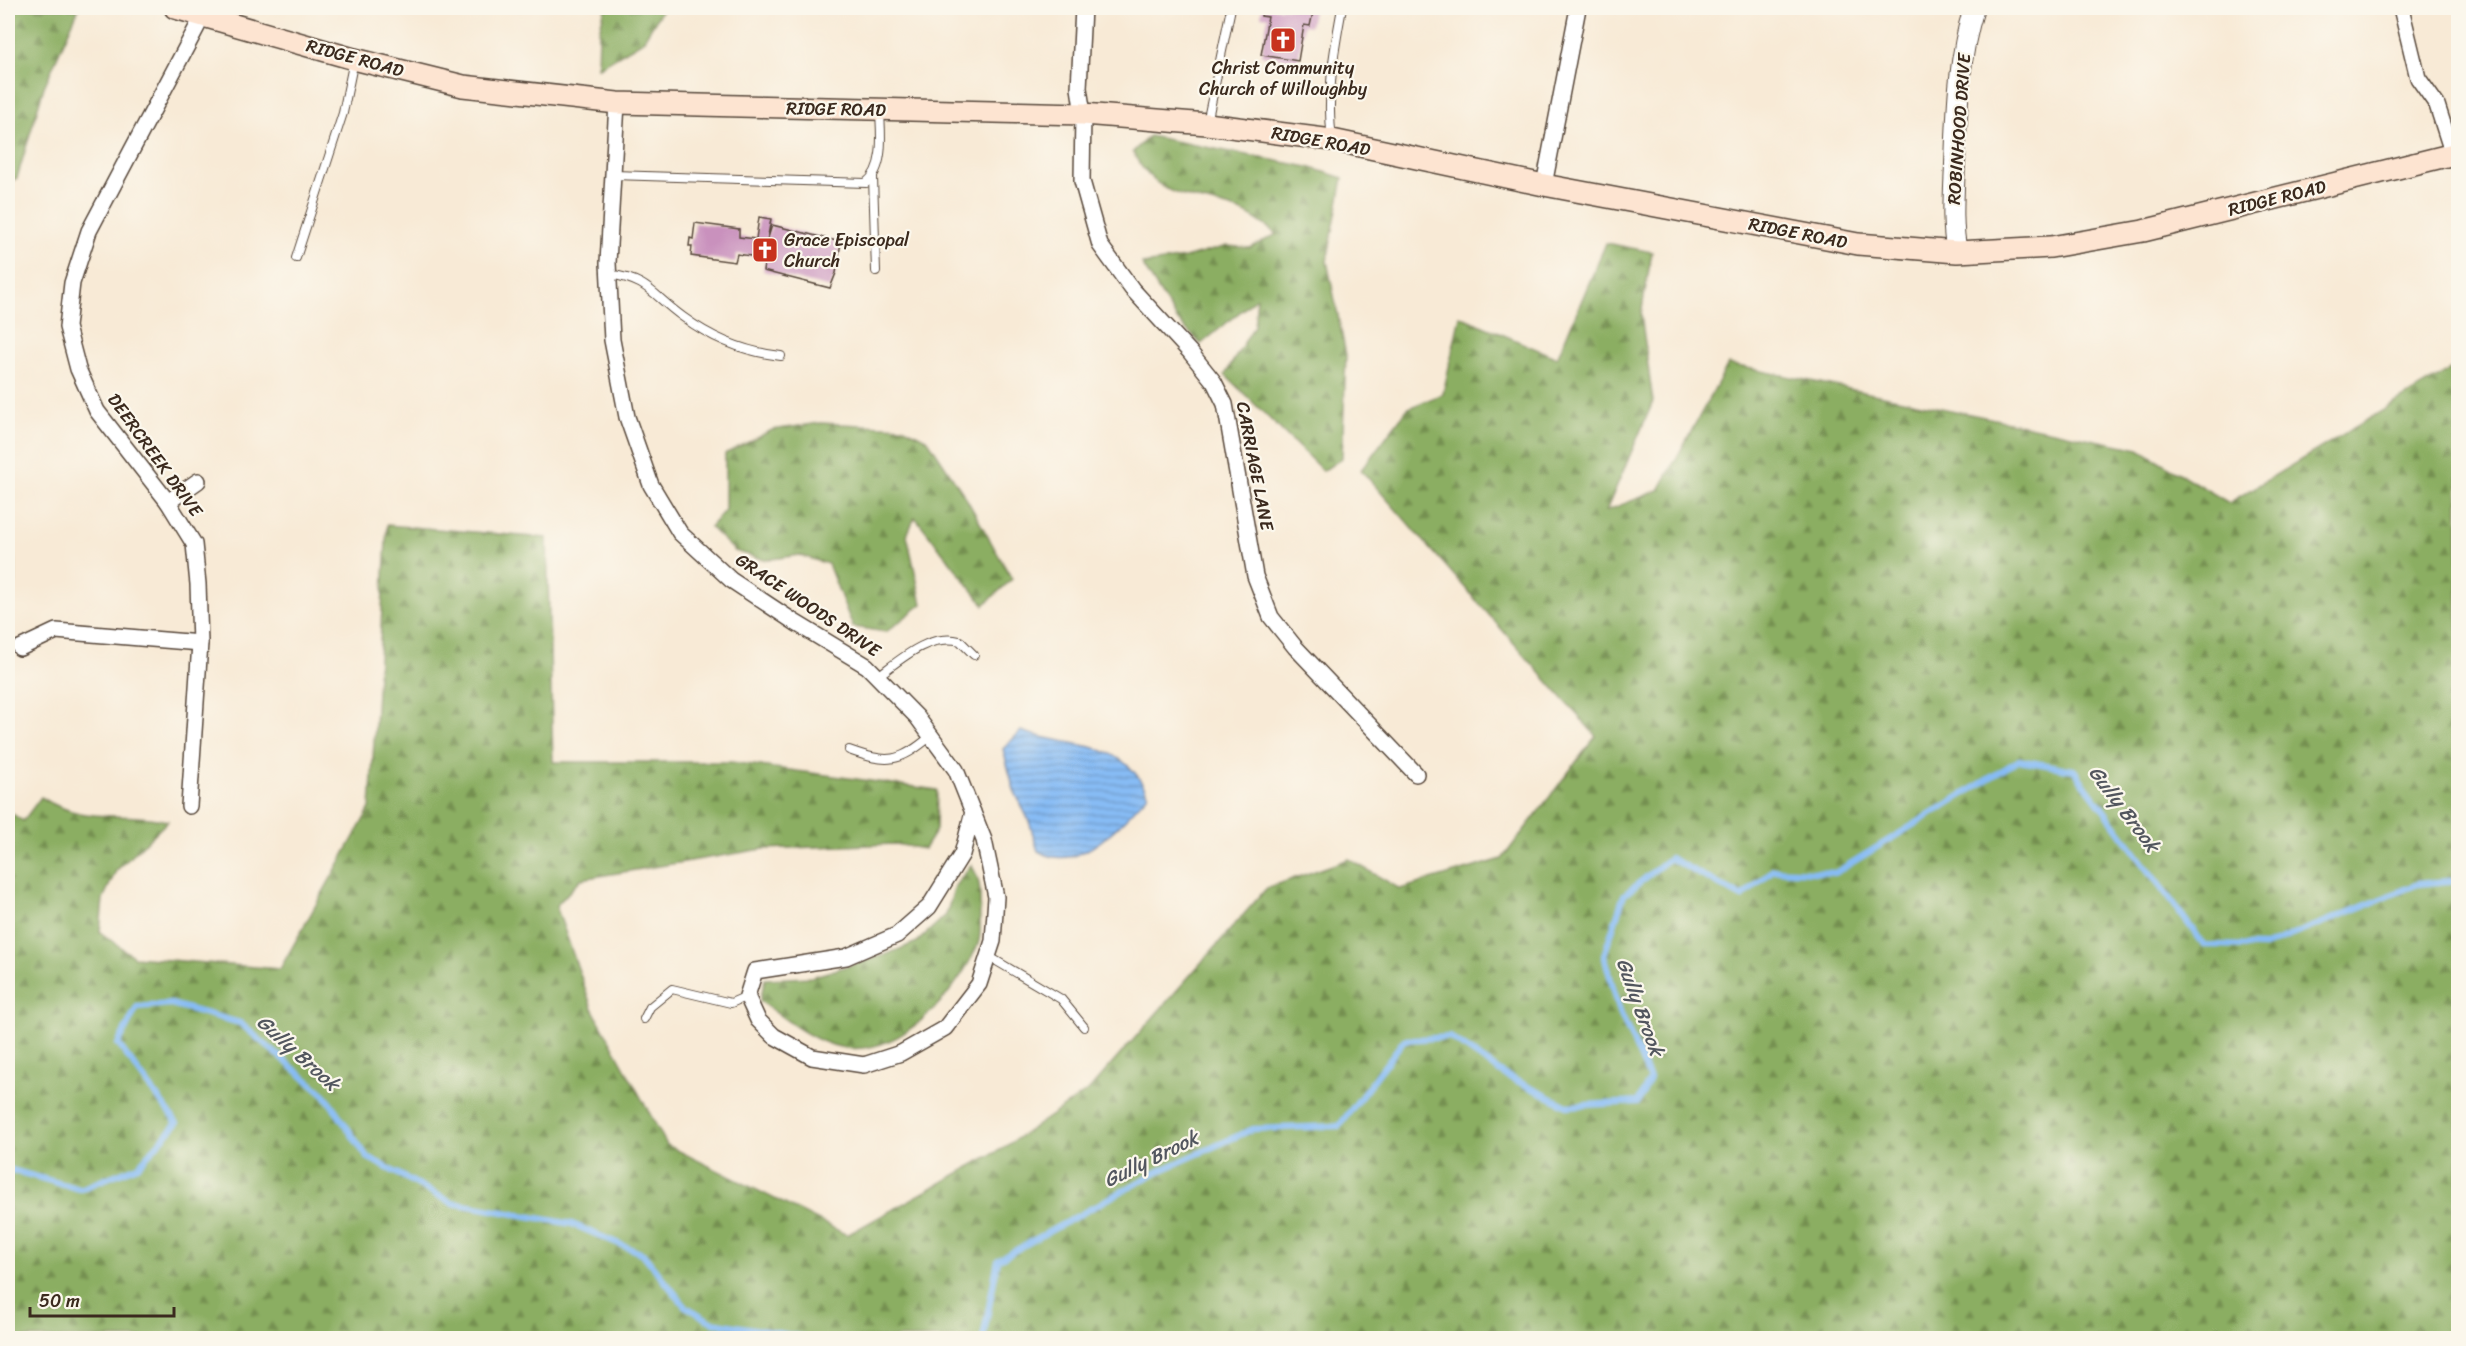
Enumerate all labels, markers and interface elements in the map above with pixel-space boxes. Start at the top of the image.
church icon: Christ Community Church of Willoughby [1268,25,1298,55]
street label: RIDGE ROAD [303,30,408,86]
street label: ROBINHOOD DRIVE [1938,51,1980,206]
place label: Christ Community Church of Willoughby [1199,52,1368,105]
street label: RIDGE ROAD [786,92,886,126]
street label: RIDGE ROAD [1269,117,1373,165]
street label: RIDGE ROAD [2225,170,2330,226]
street label: RIDGE ROAD [1746,208,1850,258]
place label: Grace Episcopal Church [784,224,910,277]
church icon: Grace Episcopal Church [750,235,780,265]
street label: DEERCREEK DRIVE [99,386,212,525]
street label: CARRIAGE LANE [1227,399,1283,534]
street label: GRACE WOODS DRIVE [729,544,888,666]
water label: Gully Brook [2079,758,2170,862]
water label: Gully Brook [1606,953,1675,1063]
water label: Gully Brook [248,1006,349,1102]
water label: Gully Brook [1097,1120,1207,1197]
scale bar [30,1280,174,1318]
text: 50 m [39,1285,80,1317]

